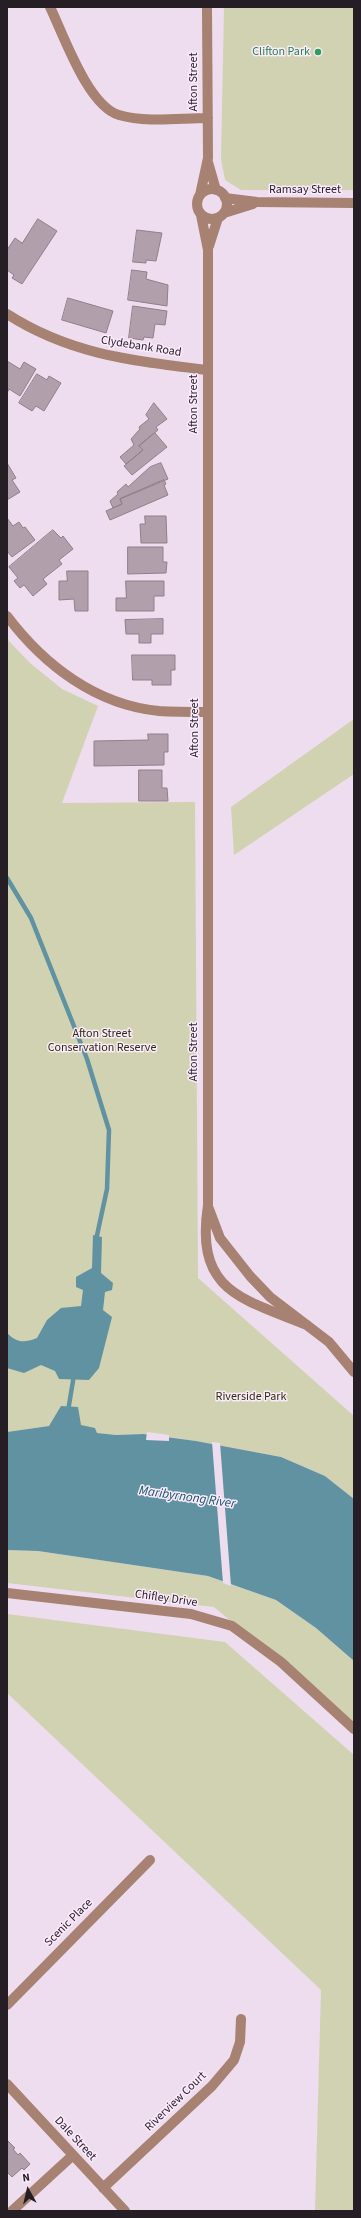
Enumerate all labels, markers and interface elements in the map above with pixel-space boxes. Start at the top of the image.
place label: Clifton Park [252,45,310,59]
marker: Clifton Park [313,47,323,57]
street label: Afton Street [187,53,201,111]
street label: Ramsay Street [269,183,341,197]
street label: Clydebank Road [100,334,182,360]
street label: Afton Street [187,375,201,433]
street label: Afton Street [188,699,202,757]
street label: Afton Street [187,1023,201,1081]
park label: Afton Street Conservation Reserve [48,1027,156,1055]
park label: Riverside Park [216,1390,286,1404]
water label: Maribyrnong River [138,1484,236,1512]
street label: Chifley Drive [134,1587,198,1611]
street label: Scenic Place [42,1896,96,1950]
street label: Riverview Court [142,2069,210,2135]
street label: Dale Street [51,2114,99,2164]
north arrow [8,2170,48,2210]
text: N [22,2170,31,2186]

